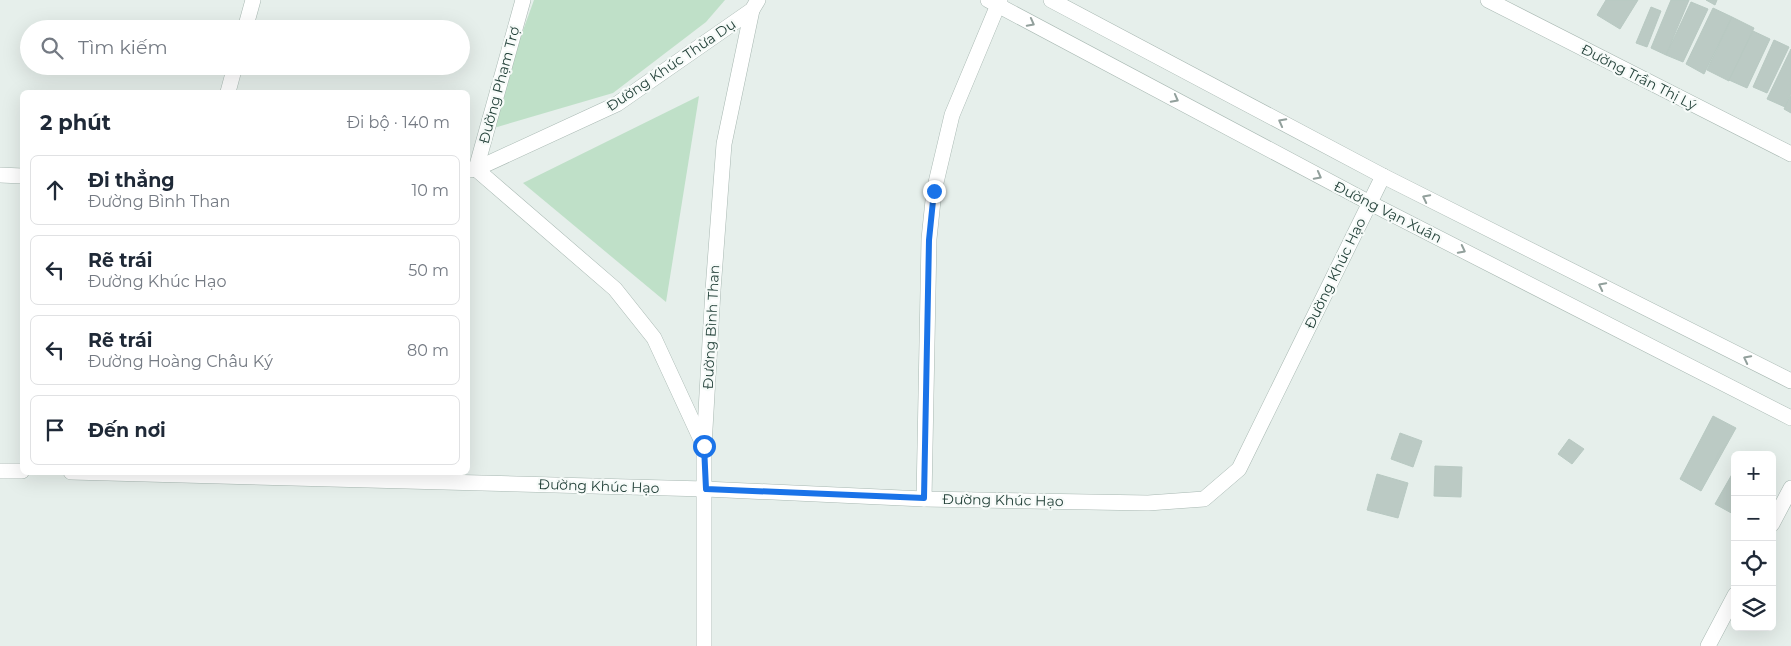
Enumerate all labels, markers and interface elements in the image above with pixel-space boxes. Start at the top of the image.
street label: Đường Khúc Thừa Dụ [603,15,739,115]
one-way arrow [1026,17,1035,27]
search box [20,20,470,75]
street label: Đường Phạm Trợ [475,24,523,146]
icon: search [38,34,66,62]
text: Tìm kiếm [78,36,168,59]
street label: Đường Trần Thị Lý [1578,40,1700,114]
one-way arrow [1169,93,1178,103]
text: 2 phút [40,110,111,135]
text: Đi bộ · 140 m [347,113,450,132]
one-way arrow [1278,119,1287,129]
text: Đi thẳng [88,169,175,192]
one-way arrow [1313,169,1322,179]
icon: ahead [41,176,69,204]
street label: Đường Vạn Xuân [1331,177,1445,247]
route end [923,180,946,203]
text: 10 m [411,181,449,200]
text: Đường Bình Than [88,192,230,211]
one-way arrow [1422,194,1431,204]
street label: Đường Khúc Hạo [1300,214,1370,331]
one-way arrow [1457,244,1466,254]
text: Rẽ trái [88,249,153,272]
icon: left [41,256,69,284]
text: 50 m [408,261,449,280]
street label: Đường Bình Than [699,264,723,390]
text: Đường Khúc Hạo [88,272,226,291]
one-way arrow [1598,282,1607,292]
text: Rẽ trái [88,329,153,352]
icon: left [41,336,69,364]
text: 80 m [407,341,449,360]
text: Đường Hoàng Châu Ký [88,352,273,371]
one-way arrow [1744,355,1753,365]
icon: arrive [41,416,69,444]
text: Đến nơi [88,419,166,442]
route start [693,435,716,458]
map controls [1731,451,1776,631]
button: + [1731,451,1776,496]
street label: Đường Khúc Hạo [538,475,660,497]
street label: Đường Khúc Hạo [942,490,1064,510]
button: − [1731,496,1776,541]
button: locate [1731,541,1776,586]
button: layers [1731,586,1776,631]

